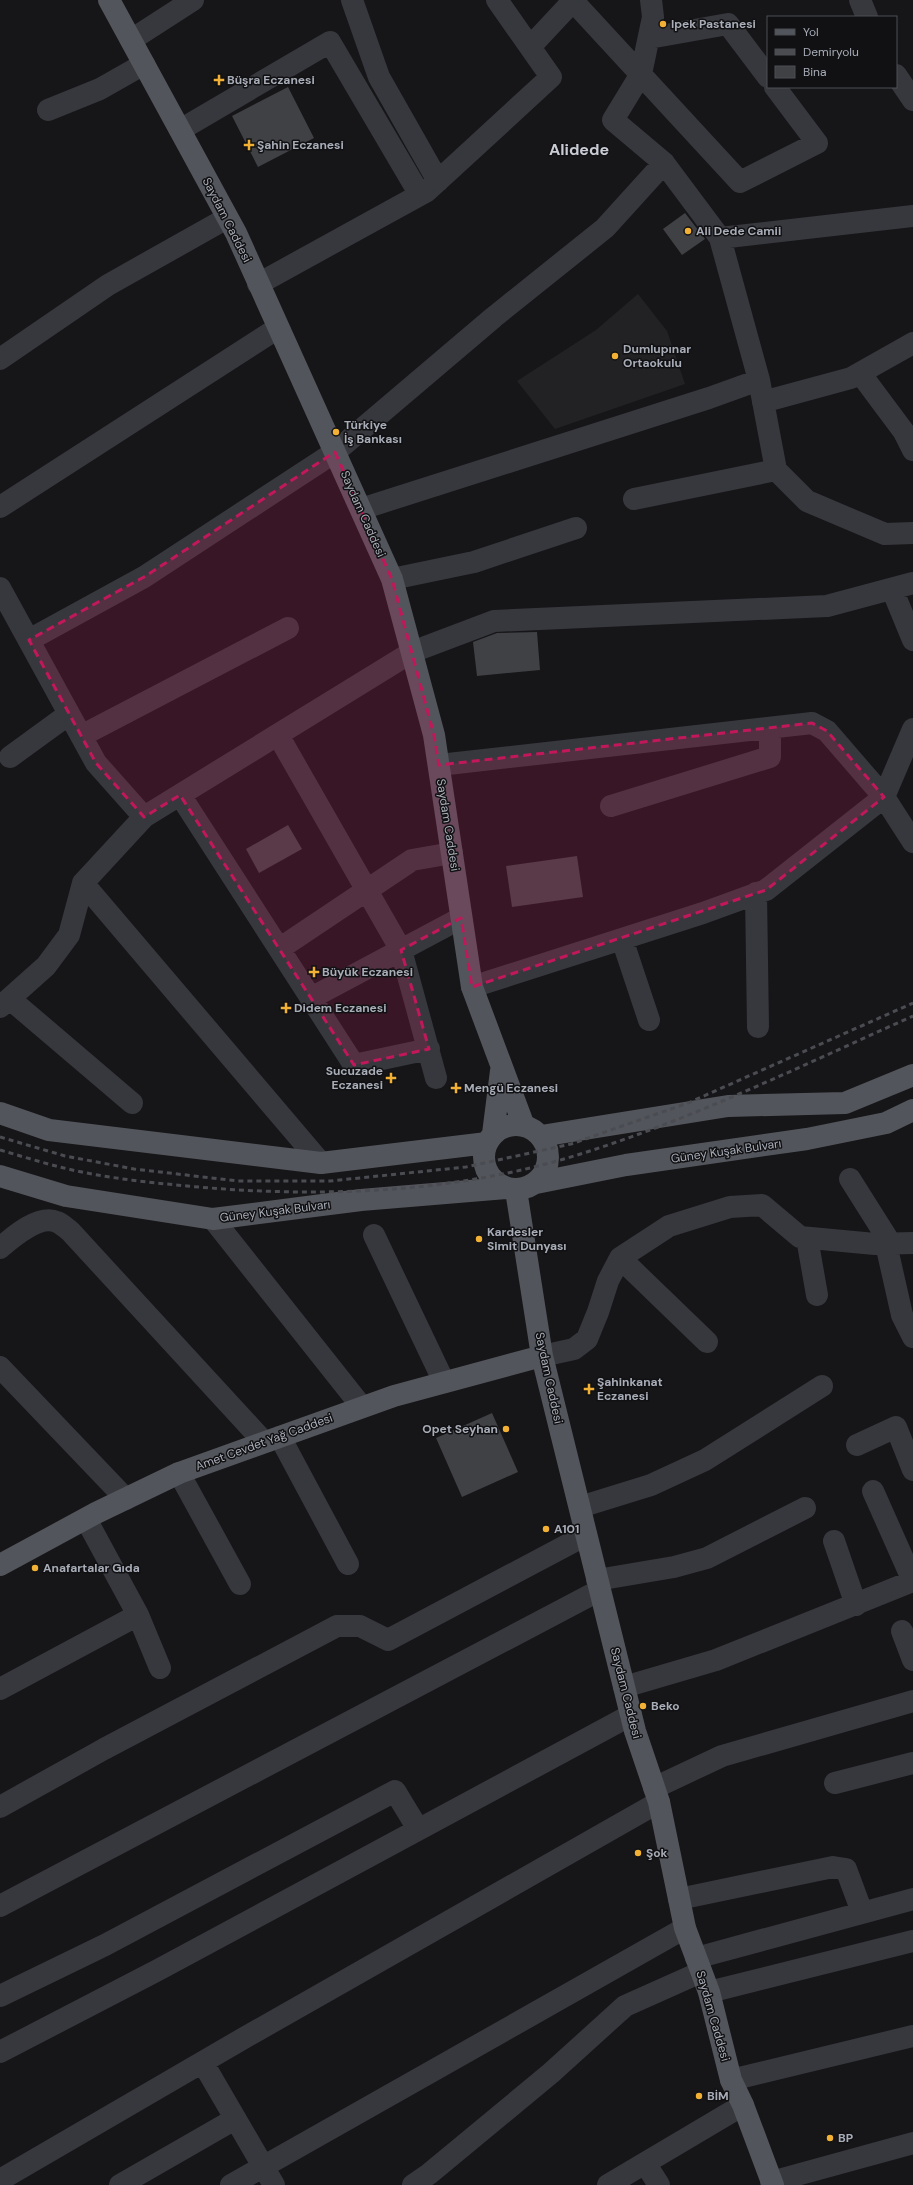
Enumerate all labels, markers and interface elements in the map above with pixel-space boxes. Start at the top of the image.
place label: Ipek Pastanesi [671,16,756,32]
legend [767,16,897,88]
marker: Ipek Pastanesi [658,19,668,29]
text: Yol [803,24,819,40]
text: Demiryolu [803,44,859,60]
text: Bina [803,64,827,80]
place label: Büşra Eczanesi [227,72,315,88]
marker: Büşra Eczanesi [214,75,224,85]
place label: Şahin Eczanesi [257,137,344,153]
district label: Alidede [549,139,609,160]
marker: Şahin Eczanesi [244,140,254,150]
street label: Saydam Caddesi [199,175,255,265]
place label: Ali Dede Camii [696,223,781,239]
marker: Ali Dede Camii [683,226,693,236]
place label: Dumlupınar Ortaokulu [623,341,691,371]
marker: Dumlupınar Ortaokulu [610,351,620,361]
place label: Türkiye İş Bankası [344,417,402,447]
marker: Türkiye İş Bankası [331,427,341,437]
street label: Saydam Caddesi [337,468,389,560]
street label: Saydam Caddesi [433,778,463,872]
place label: Büyük Eczanesi [322,964,413,980]
marker: Büyük Eczanesi [309,967,319,977]
place label: Didem Eczanesi [294,1000,386,1016]
marker: Didem Eczanesi [281,1003,291,1013]
place label: Sucuzade Eczanesi [326,1063,383,1093]
marker: Sucuzade Eczanesi [386,1073,396,1083]
place label: Mengü Eczanesi [464,1080,558,1096]
marker: Mengü Eczanesi [451,1083,461,1093]
street label: Güney Kuşak Bulvarı [670,1135,782,1167]
street label: Güney Kuşak Bulvarı [219,1196,331,1226]
place label: Kardesler Simit Dunyası [487,1224,567,1254]
marker: Kardesler Simit Dunyası [474,1234,484,1244]
street label: Saydam Caddesi [531,1331,567,1425]
place label: Şahinkanat Eczanesi [597,1374,663,1404]
marker: Şahinkanat Eczanesi [584,1384,594,1394]
street label: Amet Cevdet Yağ Caddesi [193,1410,335,1474]
place label: Opet Seyhan [422,1421,498,1437]
marker: Opet Seyhan [501,1424,511,1434]
place label: A101 [554,1521,579,1537]
marker: A101 [541,1524,551,1534]
place label: Anafartalar Gıda [43,1560,140,1576]
marker: Anafartalar Gıda [30,1563,40,1573]
street label: Saydam Caddesi [607,1646,645,1740]
place label: Beko [651,1698,680,1714]
marker: Beko [638,1701,648,1711]
place label: Şok [646,1845,668,1861]
marker: Şok [633,1848,643,1858]
street label: Saydam Caddesi [692,1969,734,2063]
place label: BİM [707,2088,729,2104]
marker: BİM [694,2091,704,2101]
place label: BP [838,2130,853,2146]
marker: BP [825,2133,835,2143]

